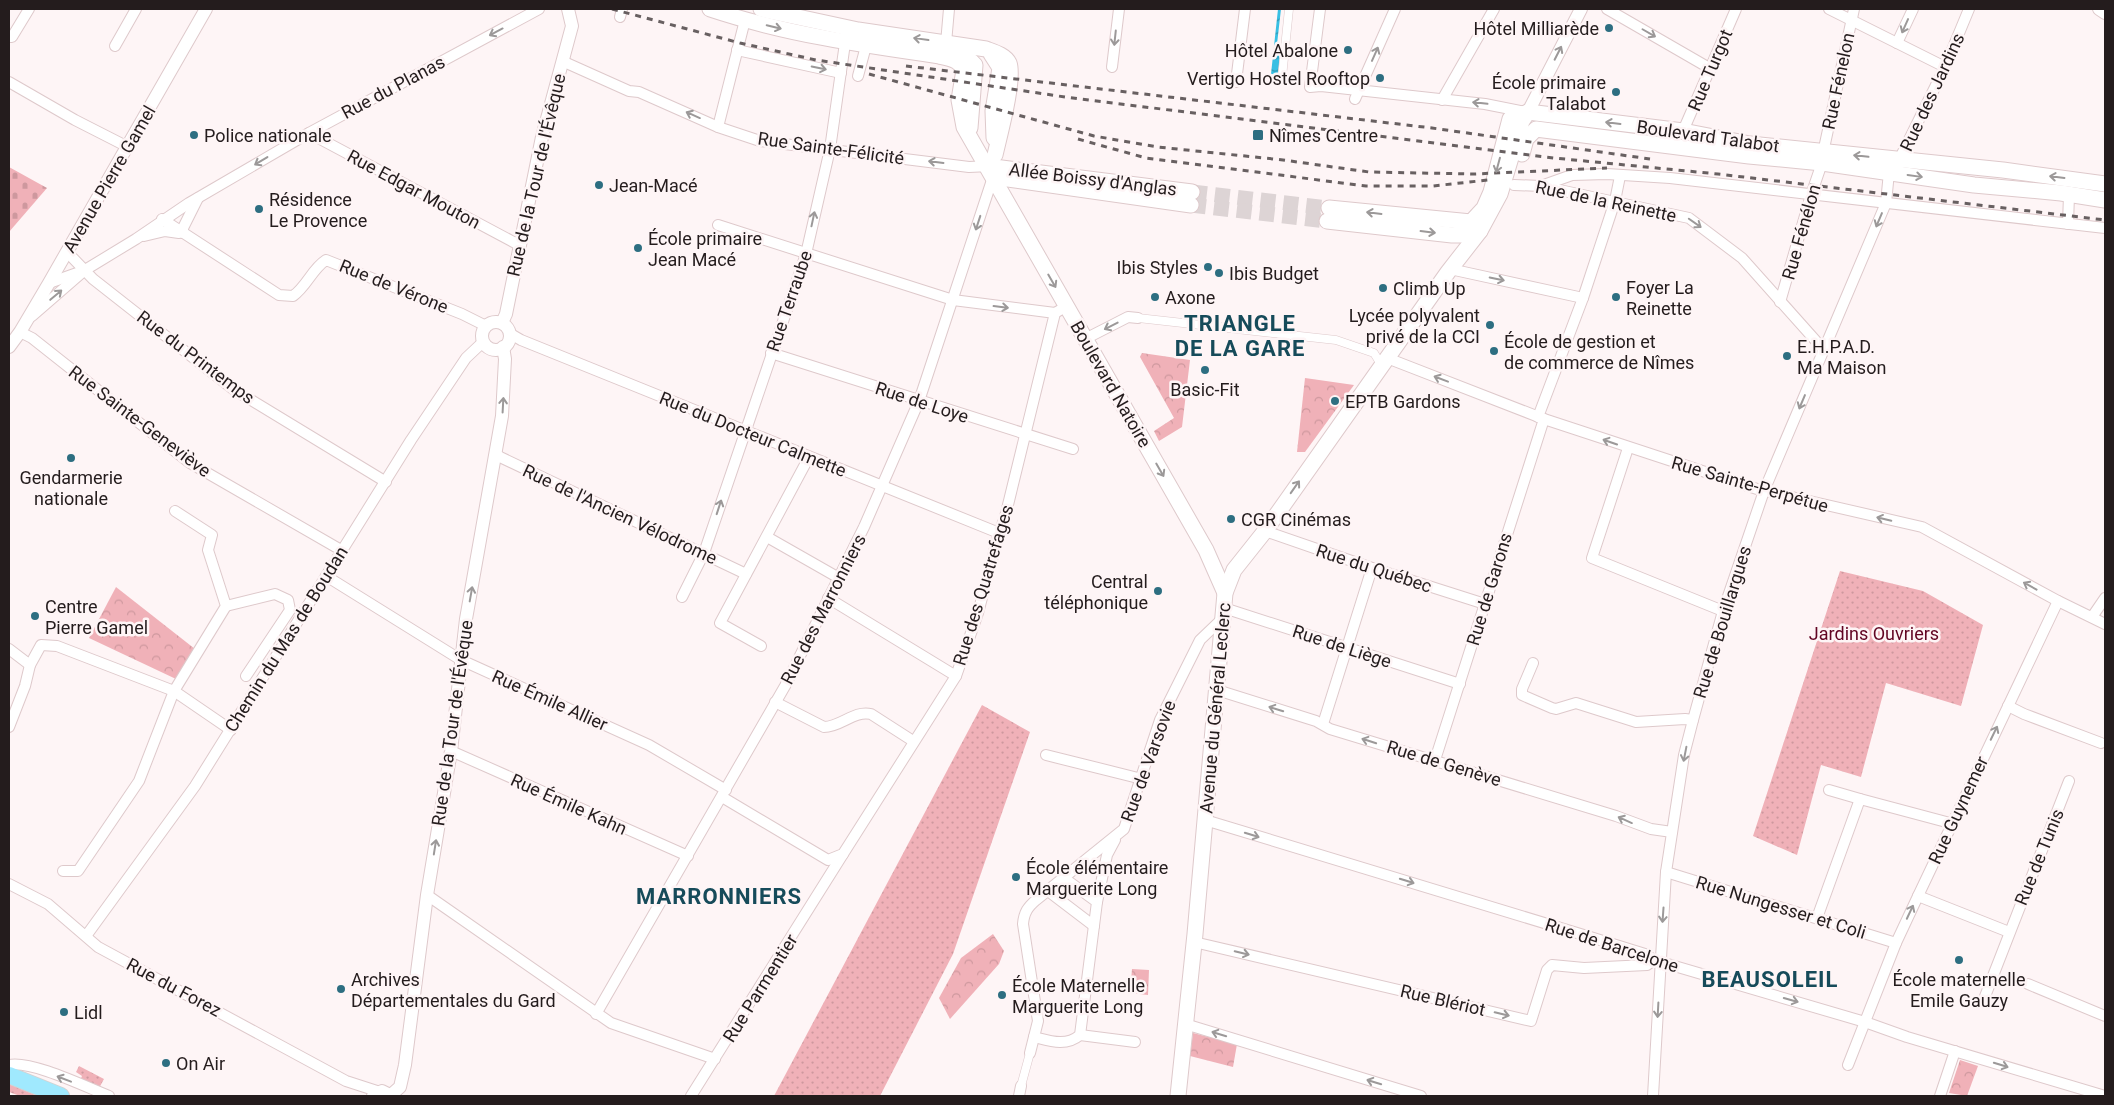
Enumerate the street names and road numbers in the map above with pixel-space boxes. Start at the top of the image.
street label: Rue Turgot [1683,26,1737,114]
street label: Rue des Jardins [1895,30,1969,154]
street label: Rue Fénelon [1817,31,1859,131]
street label: Rue du Planas [338,51,448,123]
street label: Rue de la Tour de l'Évêque [502,71,570,279]
street label: Avenue Pierre Gamel [58,102,160,256]
street label: Boulevard Talabot [1635,116,1781,156]
street label: Rue Sainte-Félicité [756,127,906,169]
street label: Rue Edgar Mouton [344,145,484,233]
street label: Allée Boissy d'Anglas [1008,158,1178,200]
street label: Rue de la Reinette [1534,176,1678,226]
street label: Rue Fénélon [1777,182,1825,282]
street label: Rue Terraube [762,248,816,354]
street label: Rue de Vérone [337,255,451,317]
street label: Rue du Printemps [133,306,259,408]
street label: Boulevard Natoire [1066,317,1156,451]
street label: Rue Sainte-Geneviève [65,361,215,481]
street label: Rue de Loye [873,377,971,427]
street label: Rue du Docteur Calmette [657,387,849,481]
street label: Rue Sainte-Perpétue [1669,452,1831,516]
street label: Rue de l'Ancien Vélodrome [519,460,721,568]
street label: Rue des Quatrefages [949,502,1017,668]
street label: Rue de Garons [1462,530,1516,648]
street label: Rue des Marronniers [776,531,870,687]
street label: Rue du Québec [1313,539,1435,597]
street label: Chemin du Mas de Boudan [220,542,352,736]
street label: Rue de Bouillargues [1689,543,1755,701]
street label: Avenue du Général Leclerc [1195,602,1235,814]
street label: Rue de la Tour de l'Évêque [427,619,477,827]
street label: Rue de Liège [1290,620,1394,672]
street label: Rue Émile Allier [489,665,611,735]
street label: Rue de Varsovie [1116,697,1180,825]
street label: Rue de Genève [1384,736,1504,790]
street label: Rue Guynemer [1924,753,1992,867]
street label: Rue Émile Kahn [508,769,630,839]
street label: Rue de Tunis [2010,806,2068,908]
street label: Rue Nungesser et Coli [1693,871,1869,943]
street label: Rue de Barcelone [1543,914,1681,976]
street label: Rue Parmentier [718,930,802,1046]
street label: Rue du Forez [123,953,225,1021]
street label: Rue Blériot [1398,980,1488,1020]

